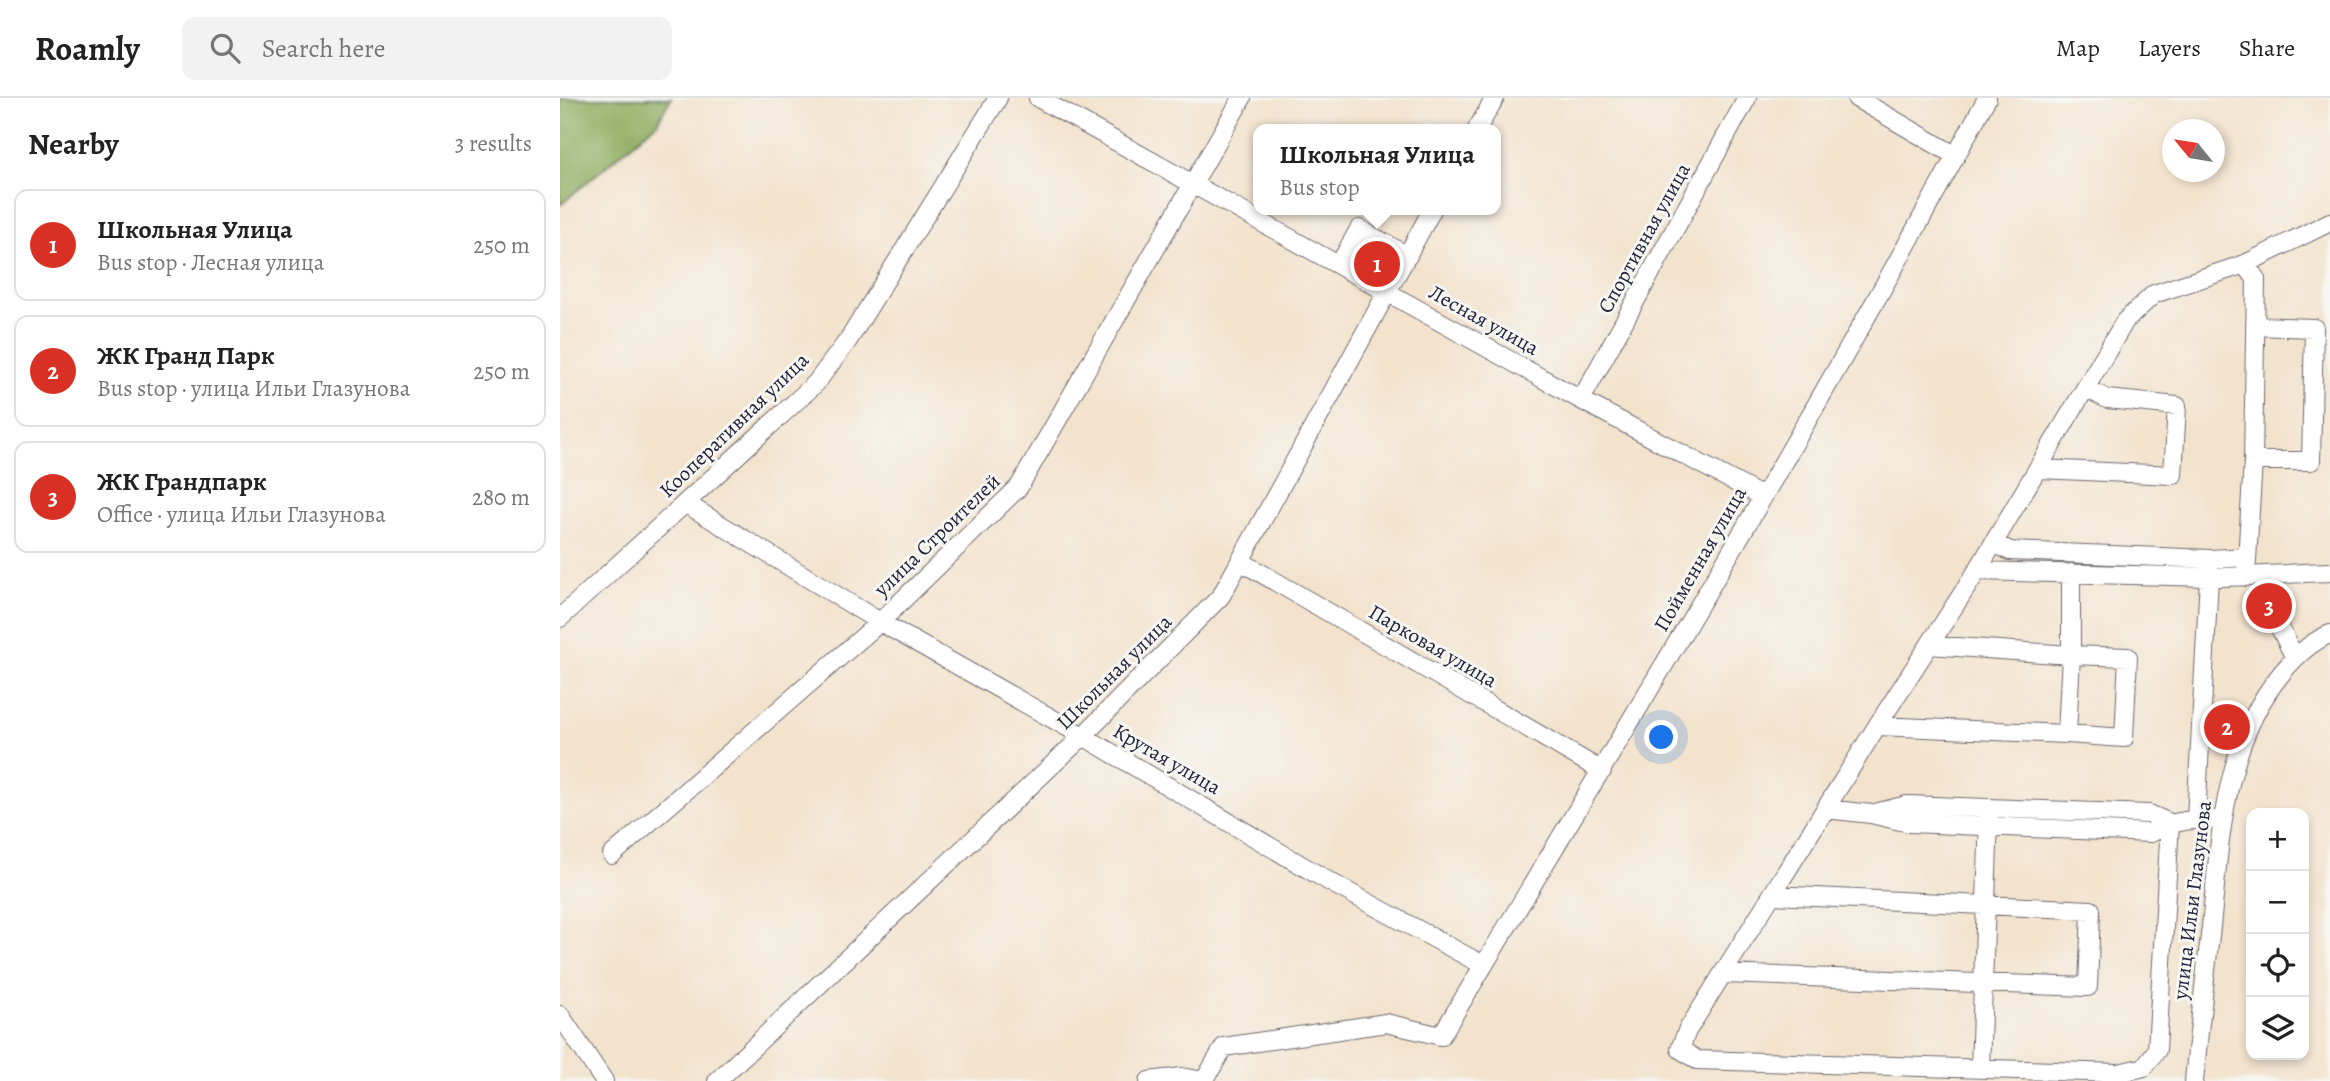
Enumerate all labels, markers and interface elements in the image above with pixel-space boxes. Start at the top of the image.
search box [182,17,672,80]
text: Roamly [35,26,140,71]
icon: search [206,29,244,67]
text: Search here [262,31,385,66]
text: Map [2056,32,2100,64]
text: Layers [2138,32,2201,64]
text: Share [2239,32,2295,64]
north arrow [2162,119,2225,182]
text: Nearby [28,124,119,164]
popup [1253,124,1501,215]
text: 3 results [455,128,532,159]
text: Школьная Улица [1279,137,1475,172]
street label: Спортивная улица [1591,158,1697,318]
text: Bus stop [1279,172,1360,203]
text: Школьная Улица [97,212,293,247]
text: 1 [49,230,57,261]
text: 250 m [473,230,530,261]
pin: 1 [1354,238,1400,290]
text: Bus stop · Лесная улица [97,247,324,278]
street label: Лесная улица [1424,278,1544,362]
text: ЖК Гранд Парк [97,338,275,373]
street label: Кооперативная улица [653,346,815,504]
text: 2 [47,356,59,387]
text: 250 m [473,356,530,387]
text: Bus stop · улица Ильи Глазунова [97,373,410,404]
text: ЖК Грандпарк [97,464,267,499]
street label: улица Строителей [867,467,1006,603]
street label: Пойменная улица [1647,481,1753,637]
text: 3 [48,482,58,513]
text: 280 m [472,482,530,513]
text: Office · улица Ильи Глазунова [97,499,386,530]
pin: 3 [2246,580,2292,632]
street label: Парковая улица [1364,598,1503,694]
street label: Школьная улица [1050,608,1178,736]
pin: 2 [2204,701,2250,753]
street label: Крутая улица [1108,717,1226,801]
your location [1644,720,1678,754]
street label: улица Ильи Глазунова [2166,799,2218,1002]
map controls [2246,808,2309,1060]
button: + [2246,808,2309,871]
button: − [2246,871,2309,934]
button: locate [2246,934,2309,997]
button: layers [2246,997,2309,1060]

